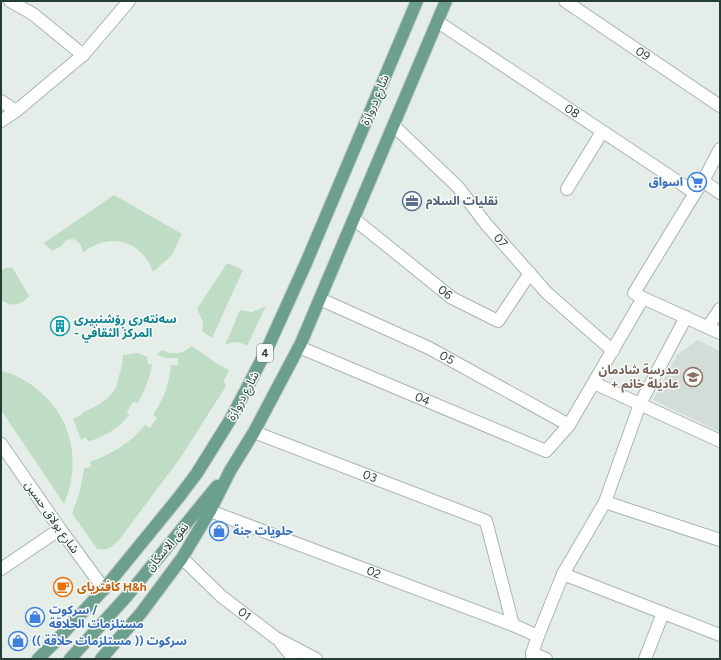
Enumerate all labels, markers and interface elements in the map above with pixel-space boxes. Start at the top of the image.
street label: 09 [633,44,653,64]
street label: شارع دروازة [358,73,394,128]
street label: 08 [562,101,582,121]
supermarket icon: اسواق [686,171,708,193]
place label: اسواق [649,175,683,189]
office icon: نقليات السلام [401,190,423,212]
place label: نقليات السلام [426,194,498,210]
street label: 07 [491,231,511,251]
street label: 06 [435,282,455,303]
place label: سەنتەری ڕۆشنبیری - المرکز الثقافي [74,312,177,343]
building icon: سەنتەری ڕۆشنبیری - المرکز الثقافي [49,315,71,337]
road number: 4 [257,344,273,362]
street label: 05 [437,348,457,368]
place label: مدرسة شادمان + عاديلة خانم [599,363,679,393]
school or university icon: مدرسة شادمان + عاديلة خانم [682,366,704,388]
street label: شارع دروازة [224,369,264,424]
street label: 04 [413,390,433,409]
street label: 03 [361,467,379,485]
street label: شارع بولاق حسين [20,478,82,557]
street label: نفق الاسكان [143,520,192,575]
shop icon: حلویات جنة [208,520,230,542]
place label: حلویات جنة [233,524,294,538]
street label: 02 [365,564,383,582]
cafe icon: کافتریای H&h [52,576,74,598]
place label: کافتریای H&h [77,580,147,594]
place label: سركوت / مستلزمات الحلاقة [49,603,144,631]
street label: 01 [235,605,254,623]
shop icon: سركوت / مستلزمات الحلاقة [24,606,46,628]
shop icon: سركوت (( مستلزمات حلاقة )) [7,630,29,652]
place label: سركوت (( مستلزمات حلاقة )) [32,634,187,648]

